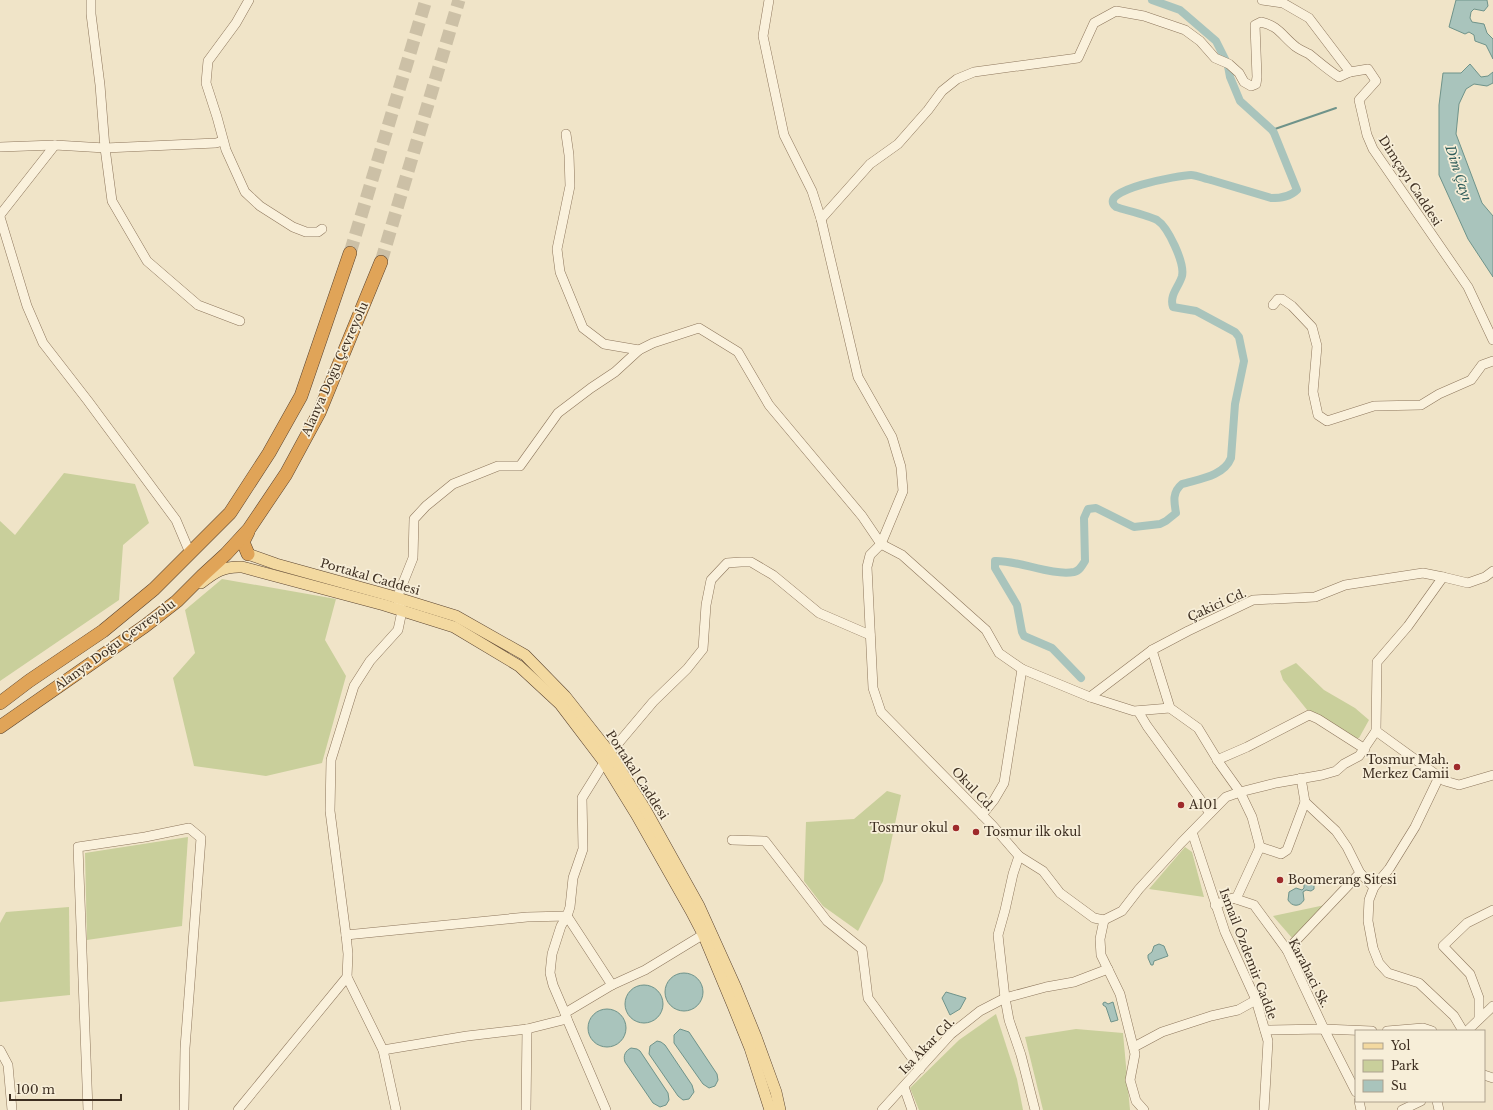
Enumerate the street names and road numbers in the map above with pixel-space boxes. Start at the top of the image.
street label: Dimçayı Caddesi [1376,133,1445,229]
street label: Alanya Doğu Çevreyolu [298,299,371,439]
street label: Portakal Caddesi [319,555,422,598]
street label: Çakici Cd. [1185,585,1248,624]
street label: Alanya Doğu Çevreyolu [51,596,178,694]
street label: Portakal Caddesi [603,727,672,822]
street label: Okul Cd. [949,764,998,814]
street label: Ismail Ôzdemir Cadde [1216,886,1281,1022]
street label: Karahaci Sk. [1286,936,1333,1010]
street label: Isa Akar Cd. [896,1014,957,1077]

